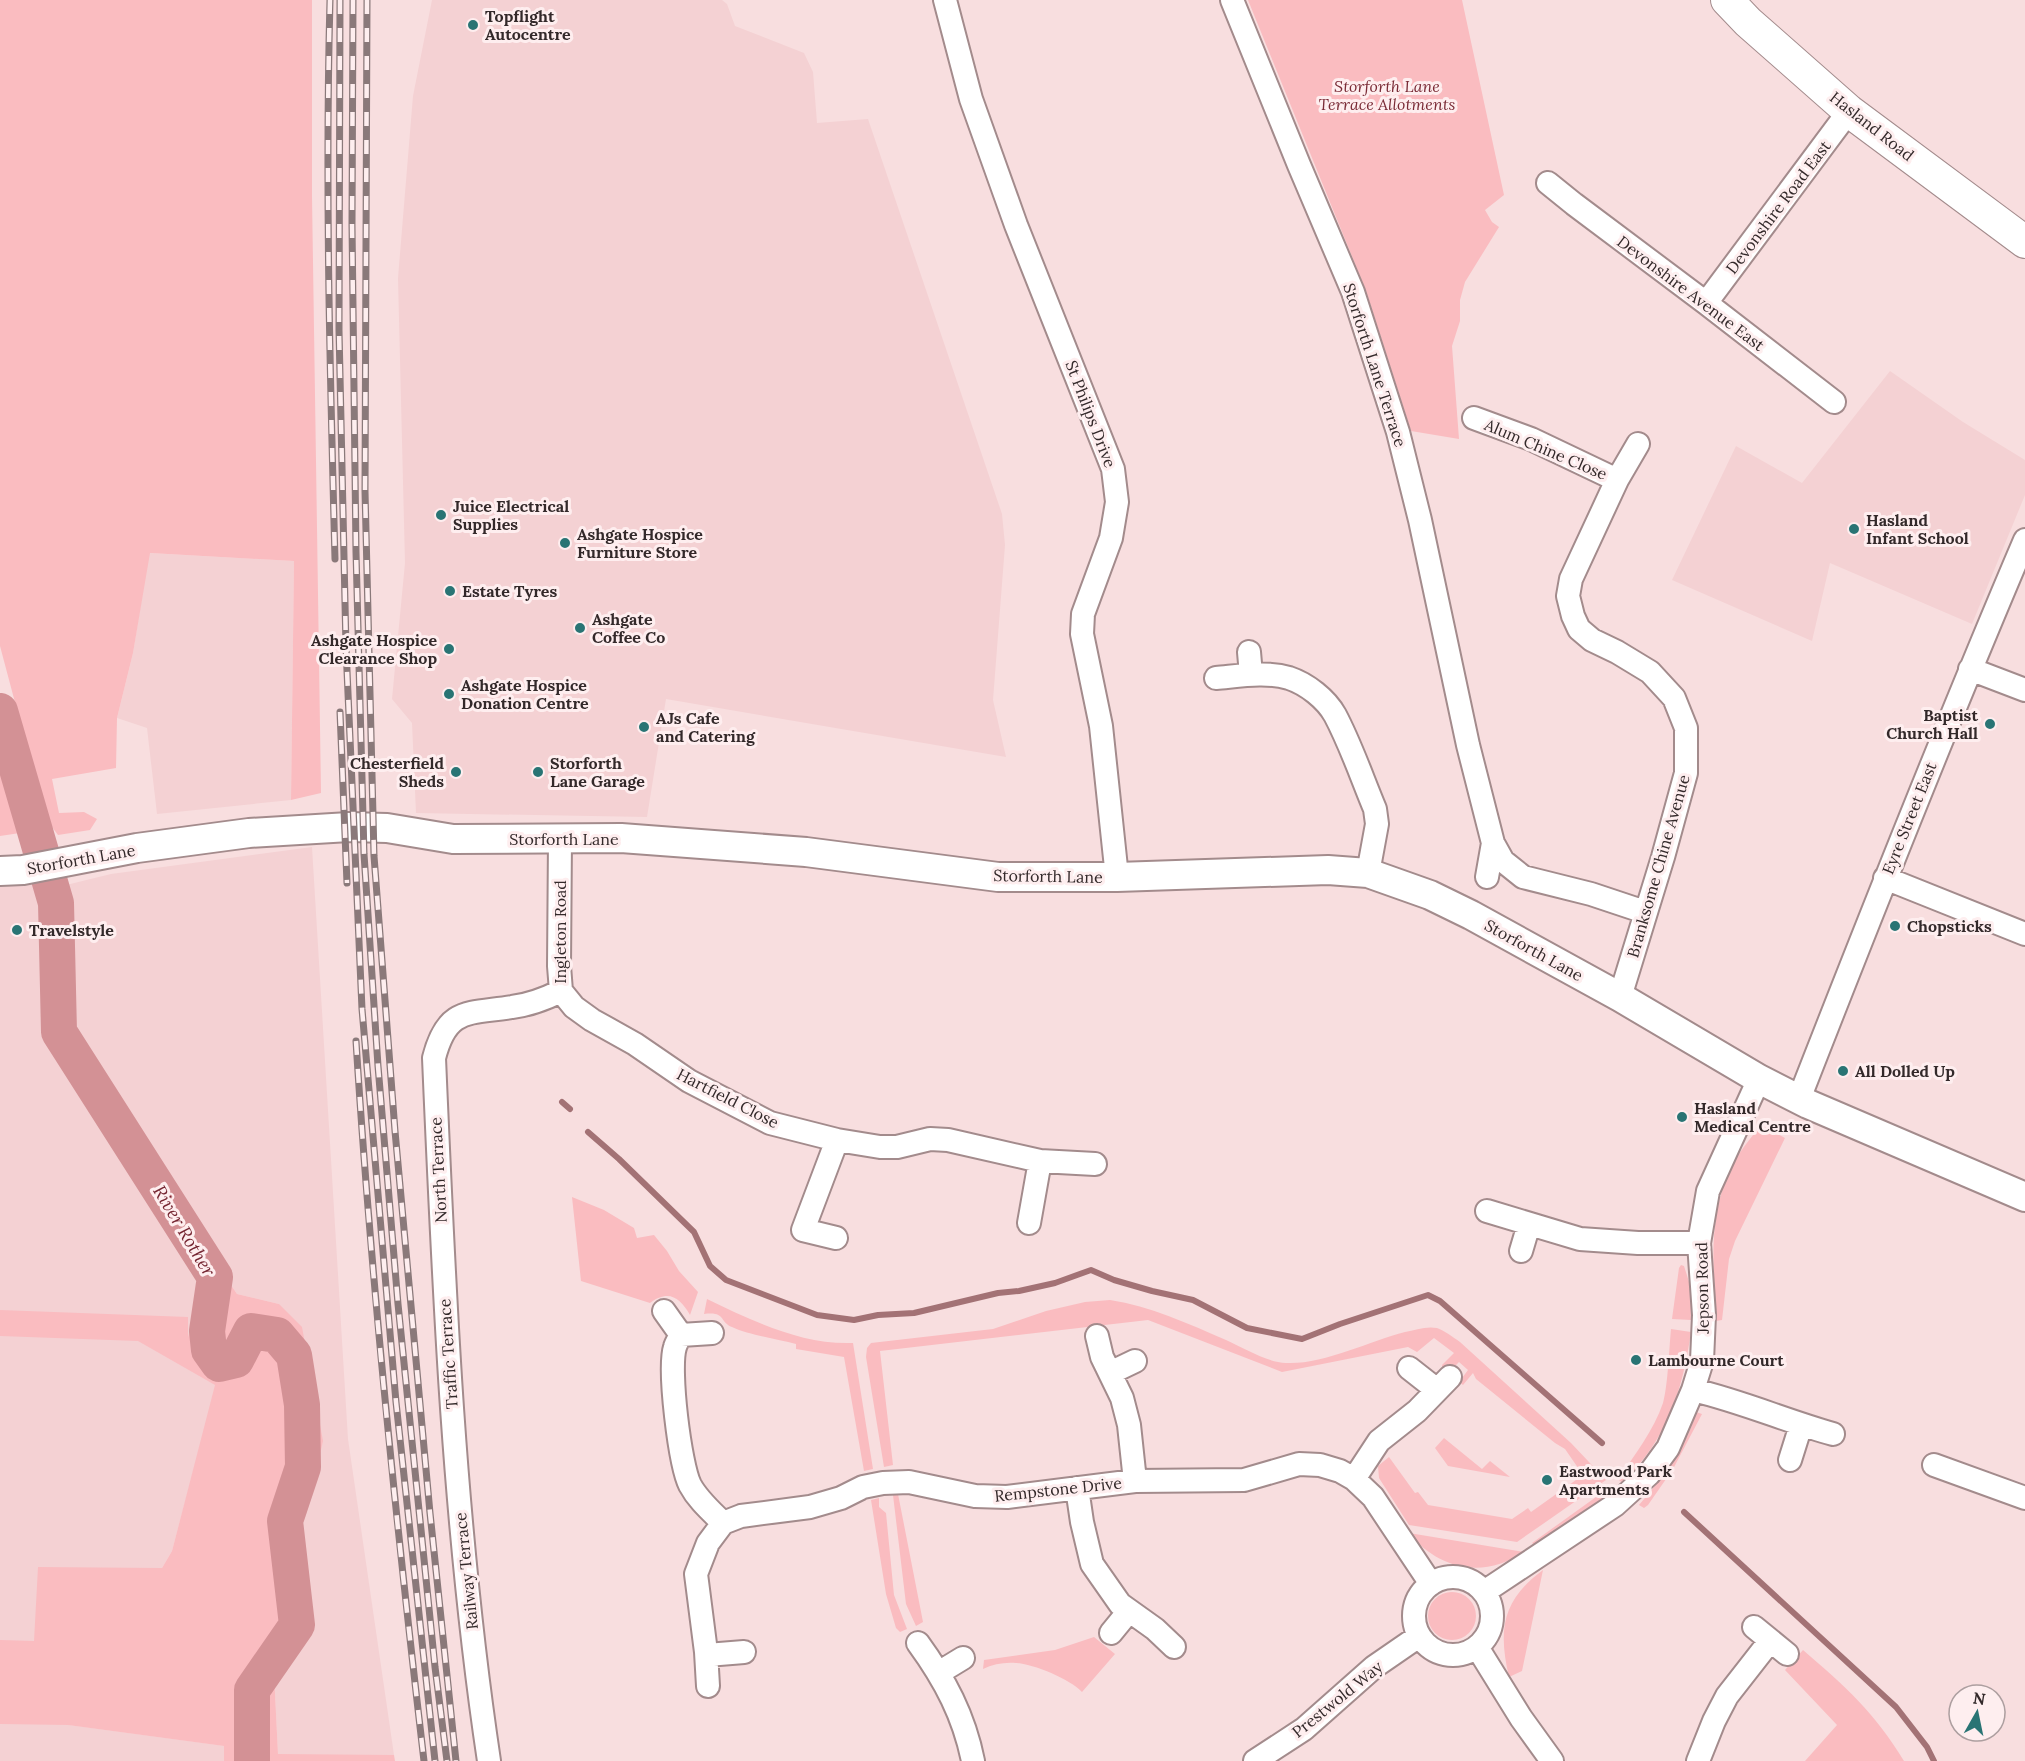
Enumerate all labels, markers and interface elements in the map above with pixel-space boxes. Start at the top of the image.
place label: Topflight Autocentre [485,6,571,44]
marker: Topflight Autocentre [466,18,480,32]
park label: Storforth Lane Terrace Allotments [1319,76,1456,114]
street label: Hasland Road [1826,87,1918,165]
street label: Devonshire Road East [1721,136,1835,278]
street label: Devonshire Avenue East [1613,231,1769,355]
street label: Storforth Lane Terrace [1339,281,1411,450]
street label: St Philips Drive [1061,358,1121,471]
street label: Alum Chine Close [1481,414,1611,484]
place label: Juice Electrical Supplies [453,496,569,534]
marker: Juice Electrical Supplies [434,508,448,522]
place label: Hasland Infant School [1866,510,1969,548]
marker: Hasland Infant School [1847,522,1861,536]
place label: Ashgate Hospice Furniture Store [577,524,703,562]
marker: Ashgate Hospice Furniture Store [558,536,572,550]
place label: Estate Tyres [462,581,557,601]
marker: Estate Tyres [443,584,457,598]
place label: Ashgate Coffee Co [592,609,665,647]
marker: Ashgate Coffee Co [573,621,587,635]
place label: Ashgate Hospice Clearance Shop [311,630,437,668]
marker: Ashgate Hospice Clearance Shop [442,642,456,656]
place label: Ashgate Hospice Donation Centre [461,675,589,713]
marker: Ashgate Hospice Donation Centre [442,687,456,701]
place label: Baptist Church Hall [1886,705,1978,743]
place label: AJs Cafe and Catering [656,708,756,746]
marker: Baptist Church Hall [1983,717,1997,731]
marker: AJs Cafe and Catering [637,720,651,734]
place label: Chesterfield Sheds [350,753,444,791]
place label: Storforth Lane Garage [550,753,645,791]
street label: Eyre Street East [1877,758,1941,877]
marker: Chesterfield Sheds [449,765,463,779]
marker: Storforth Lane Garage [531,765,545,779]
street label: Branksome Chine Avenue [1622,772,1694,960]
street label: Storforth Lane [509,829,619,849]
street label: Storforth Lane [25,840,137,878]
street label: Storforth Lane [993,865,1103,887]
street label: Ingleton Road [550,880,570,984]
street label: Storforth Lane [1481,915,1587,985]
place label: Chopsticks [1907,916,1992,936]
marker: Chopsticks [1888,919,1902,933]
place label: Travelstyle [29,920,114,940]
marker: Travelstyle [10,923,24,937]
place label: All Dolled Up [1855,1061,1955,1081]
street label: Hartfield Close [674,1064,783,1132]
marker: All Dolled Up [1836,1064,1850,1078]
place label: Hasland Medical Centre [1694,1098,1811,1136]
marker: Hasland Medical Centre [1675,1110,1689,1124]
street label: North Terrace [425,1116,451,1223]
water label: River Rother [148,1181,221,1281]
street label: Jepson Road [1691,1242,1713,1335]
street label: Traffic Terrace [434,1298,462,1410]
place label: Lambourne Court [1648,1350,1784,1370]
marker: Lambourne Court [1629,1353,1643,1367]
place label: Eastwood Park Apartments [1559,1461,1672,1499]
street label: Rempstone Drive [993,1472,1123,1506]
marker: Eastwood Park Apartments [1540,1473,1554,1487]
street label: Railway Terrace [450,1511,482,1631]
street label: Prestwold Way [1288,1656,1387,1742]
north arrow [1947,1683,2007,1743]
text: N [1972,1687,1987,1709]

